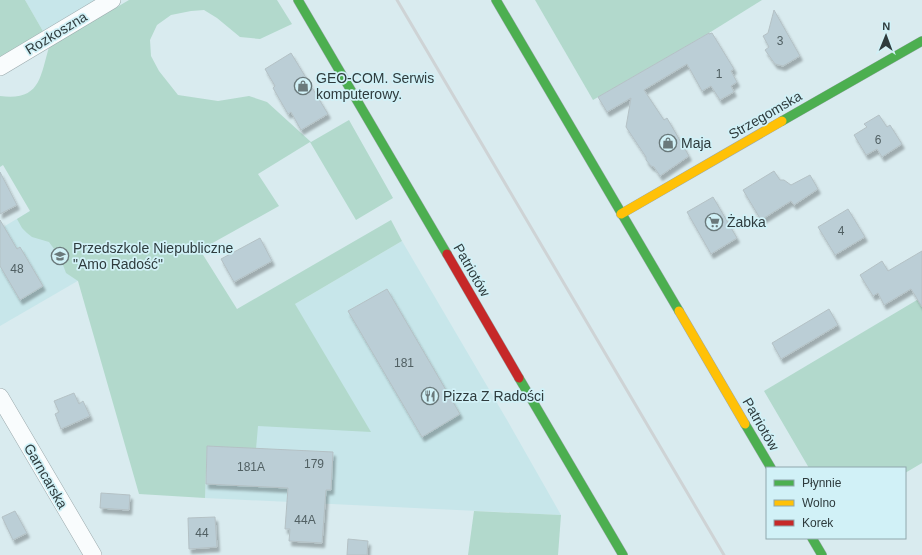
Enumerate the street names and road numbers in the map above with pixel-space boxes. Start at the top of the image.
street label: Rozkoszna [22,8,90,58]
street label: Strzegomska [726,88,805,142]
street label: Patriotów [450,241,494,300]
street label: Patriotów [739,395,783,454]
street label: Garncarska [21,441,71,512]

